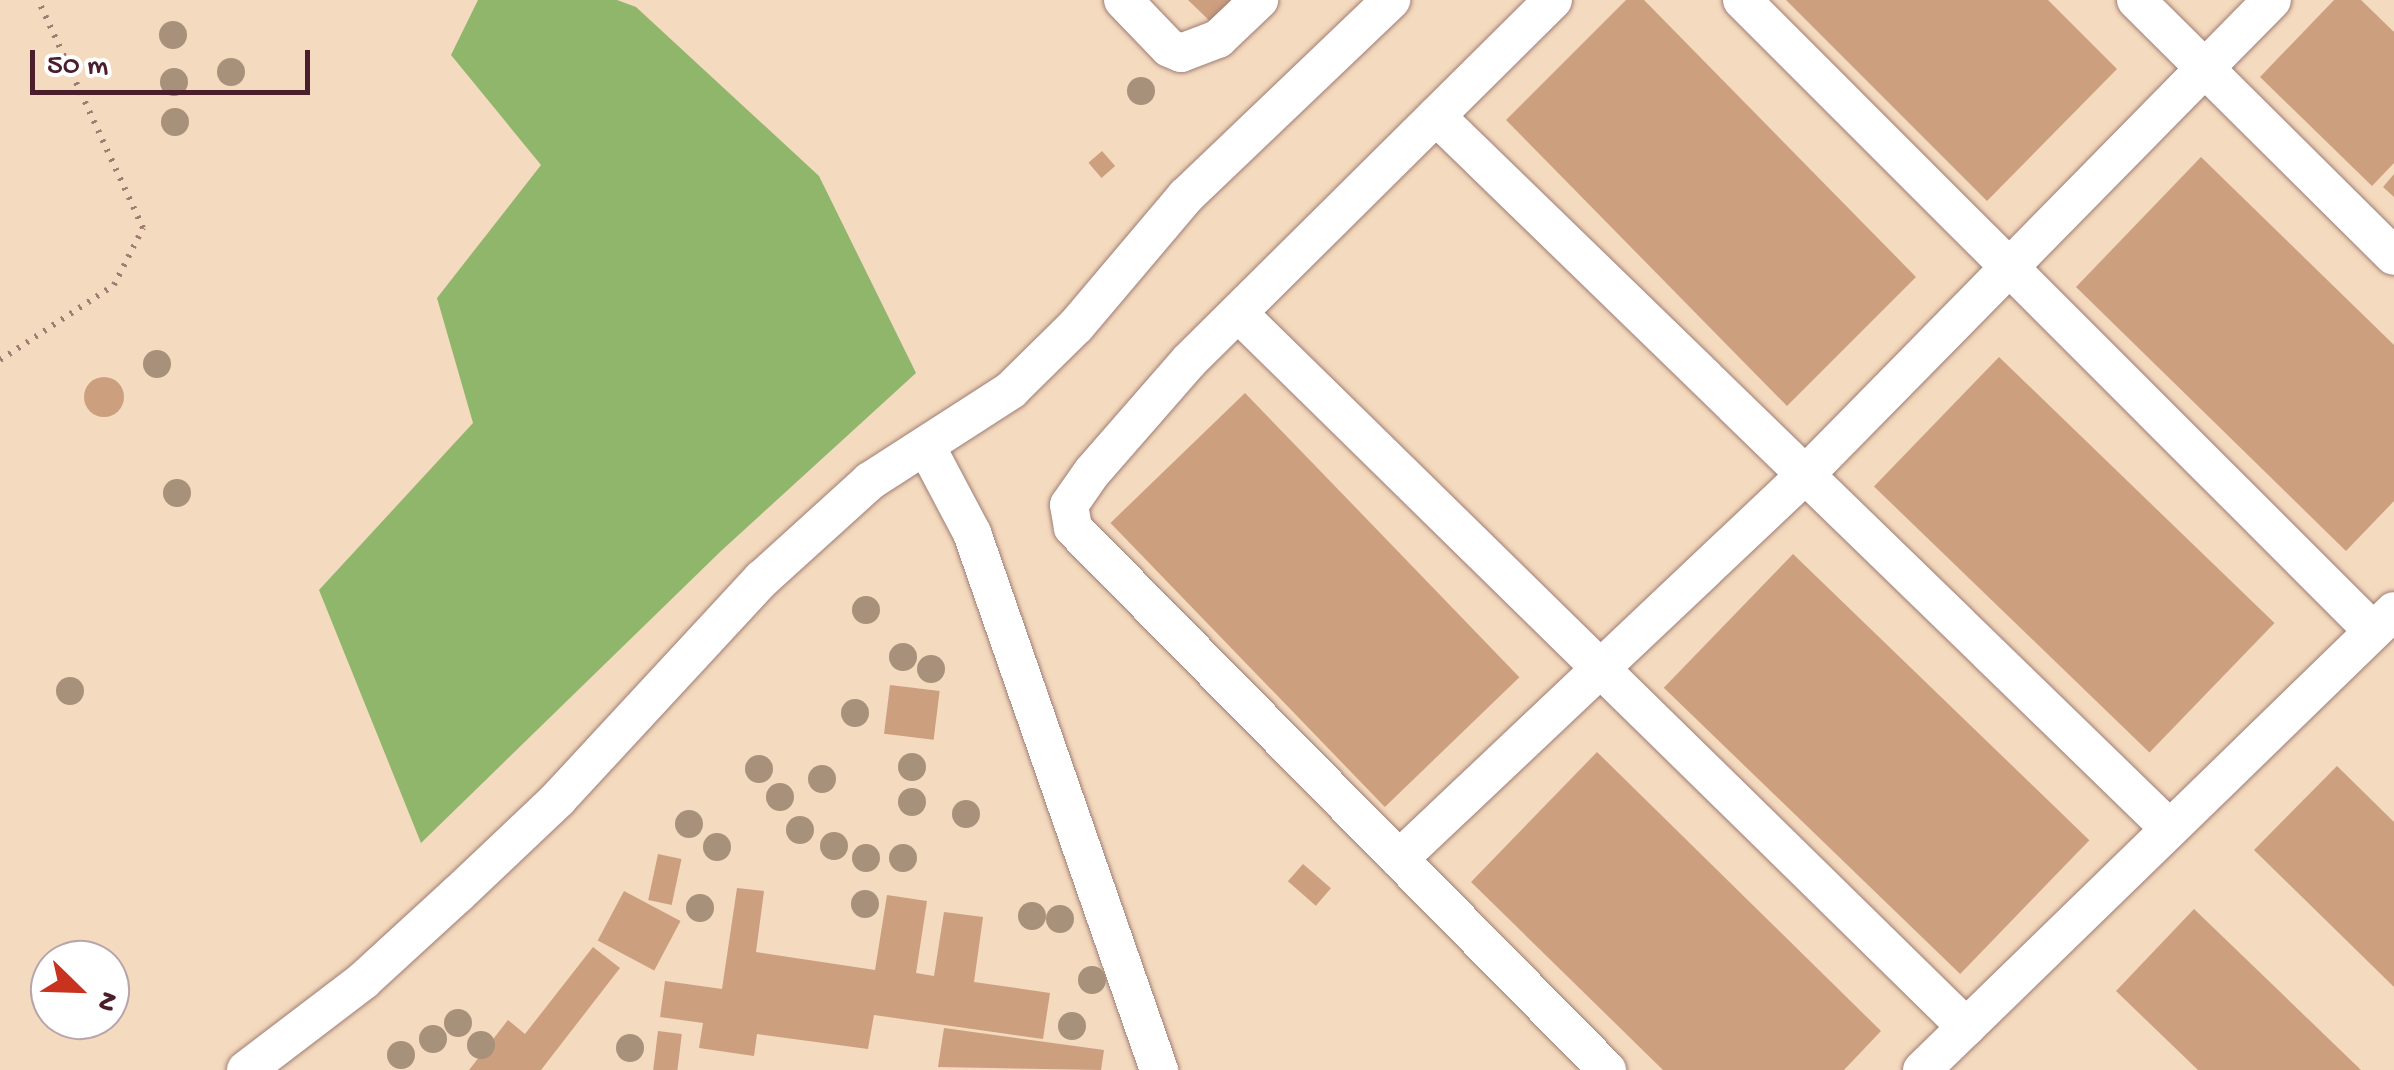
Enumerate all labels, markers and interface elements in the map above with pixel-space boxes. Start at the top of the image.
scale bar [35,30,315,92]
text: 50 m [47,50,108,85]
north arrow [30,940,130,1040]
text: N [87,986,125,1016]

